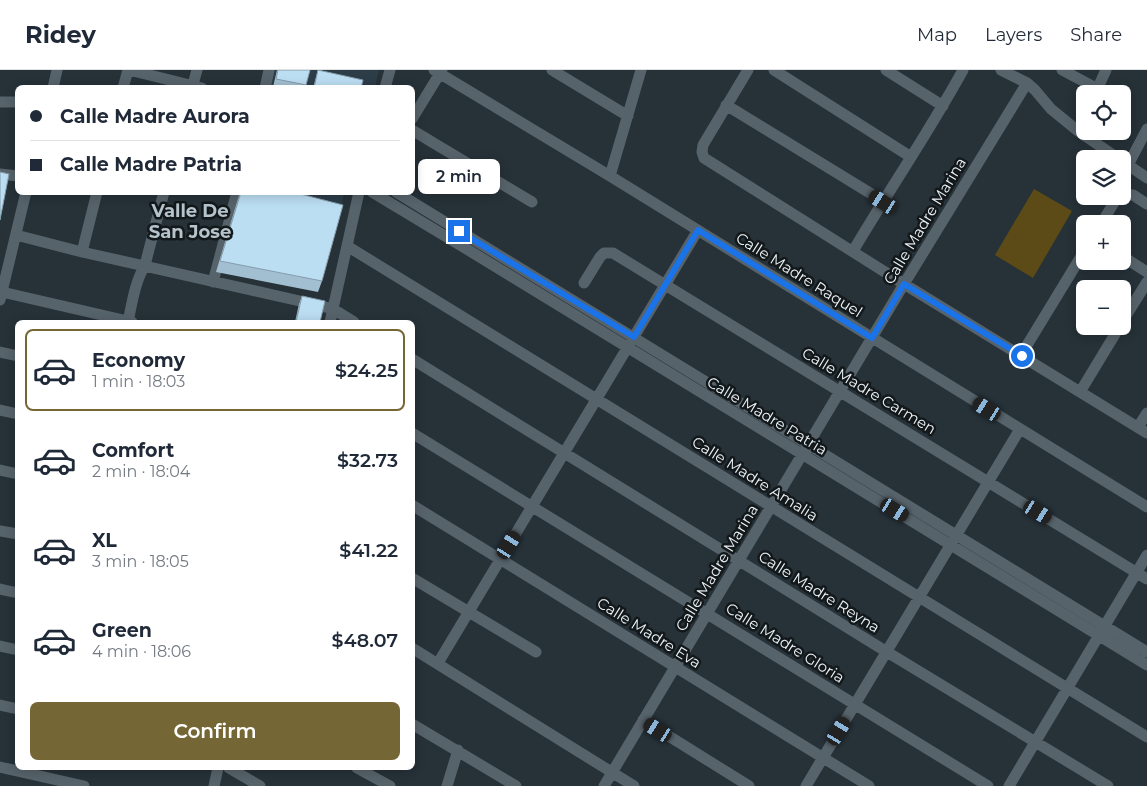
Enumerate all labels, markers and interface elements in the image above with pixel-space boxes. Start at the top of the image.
text: Ridey [25,20,96,49]
text: Map [917,24,957,46]
text: Layers [985,24,1042,46]
text: Share [1070,24,1122,46]
map controls [1076,85,1131,335]
button: locate [1076,85,1131,140]
text: Calle Madre Aurora [60,105,250,128]
button: layers [1076,150,1131,205]
text: Calle Madre Patria [60,153,242,176]
street label: Calle Madre Marina [879,154,970,288]
callout: 2 min [418,159,500,194]
text: 2 min [436,167,482,186]
car [866,188,899,216]
district label: Valle De San Jose [149,200,231,243]
button: + [1076,215,1131,270]
route end [448,220,470,242]
street label: Calle Madre Raquel [733,228,866,321]
button: − [1076,280,1131,335]
street label: Calle Madre Carmen [799,343,940,438]
route start [1011,345,1033,367]
icon: car [32,348,77,393]
text: Economy [92,349,185,372]
text: $24.25 [335,359,398,382]
text: 1 min · 18:03 [92,372,185,391]
street label: Calle Madre Patria [704,372,831,459]
car [970,395,1003,423]
street label: Calle Madre Amalia [689,432,822,525]
icon: car [32,438,77,483]
text: Comfort [92,439,174,462]
text: $32.73 [337,449,398,472]
text: 2 min · 18:04 [92,462,190,481]
car [878,496,911,524]
car [1021,498,1054,526]
street label: Calle Madre Marina [671,501,762,635]
icon: car [32,528,77,573]
car [494,528,523,562]
text: XL [92,529,117,552]
text: $41.22 [339,539,398,562]
street label: Calle Madre Reyna [755,547,883,637]
text: 3 min · 18:05 [92,552,189,571]
street label: Calle Madre Eva [594,593,705,672]
street label: Calle Madre Gloria [722,598,848,687]
icon: car [32,618,77,663]
text: Green [92,619,152,642]
text: $48.07 [332,629,398,652]
text: 4 min · 18:06 [92,642,191,661]
button: Confirm [30,702,400,760]
car [824,714,853,748]
car [641,716,674,744]

